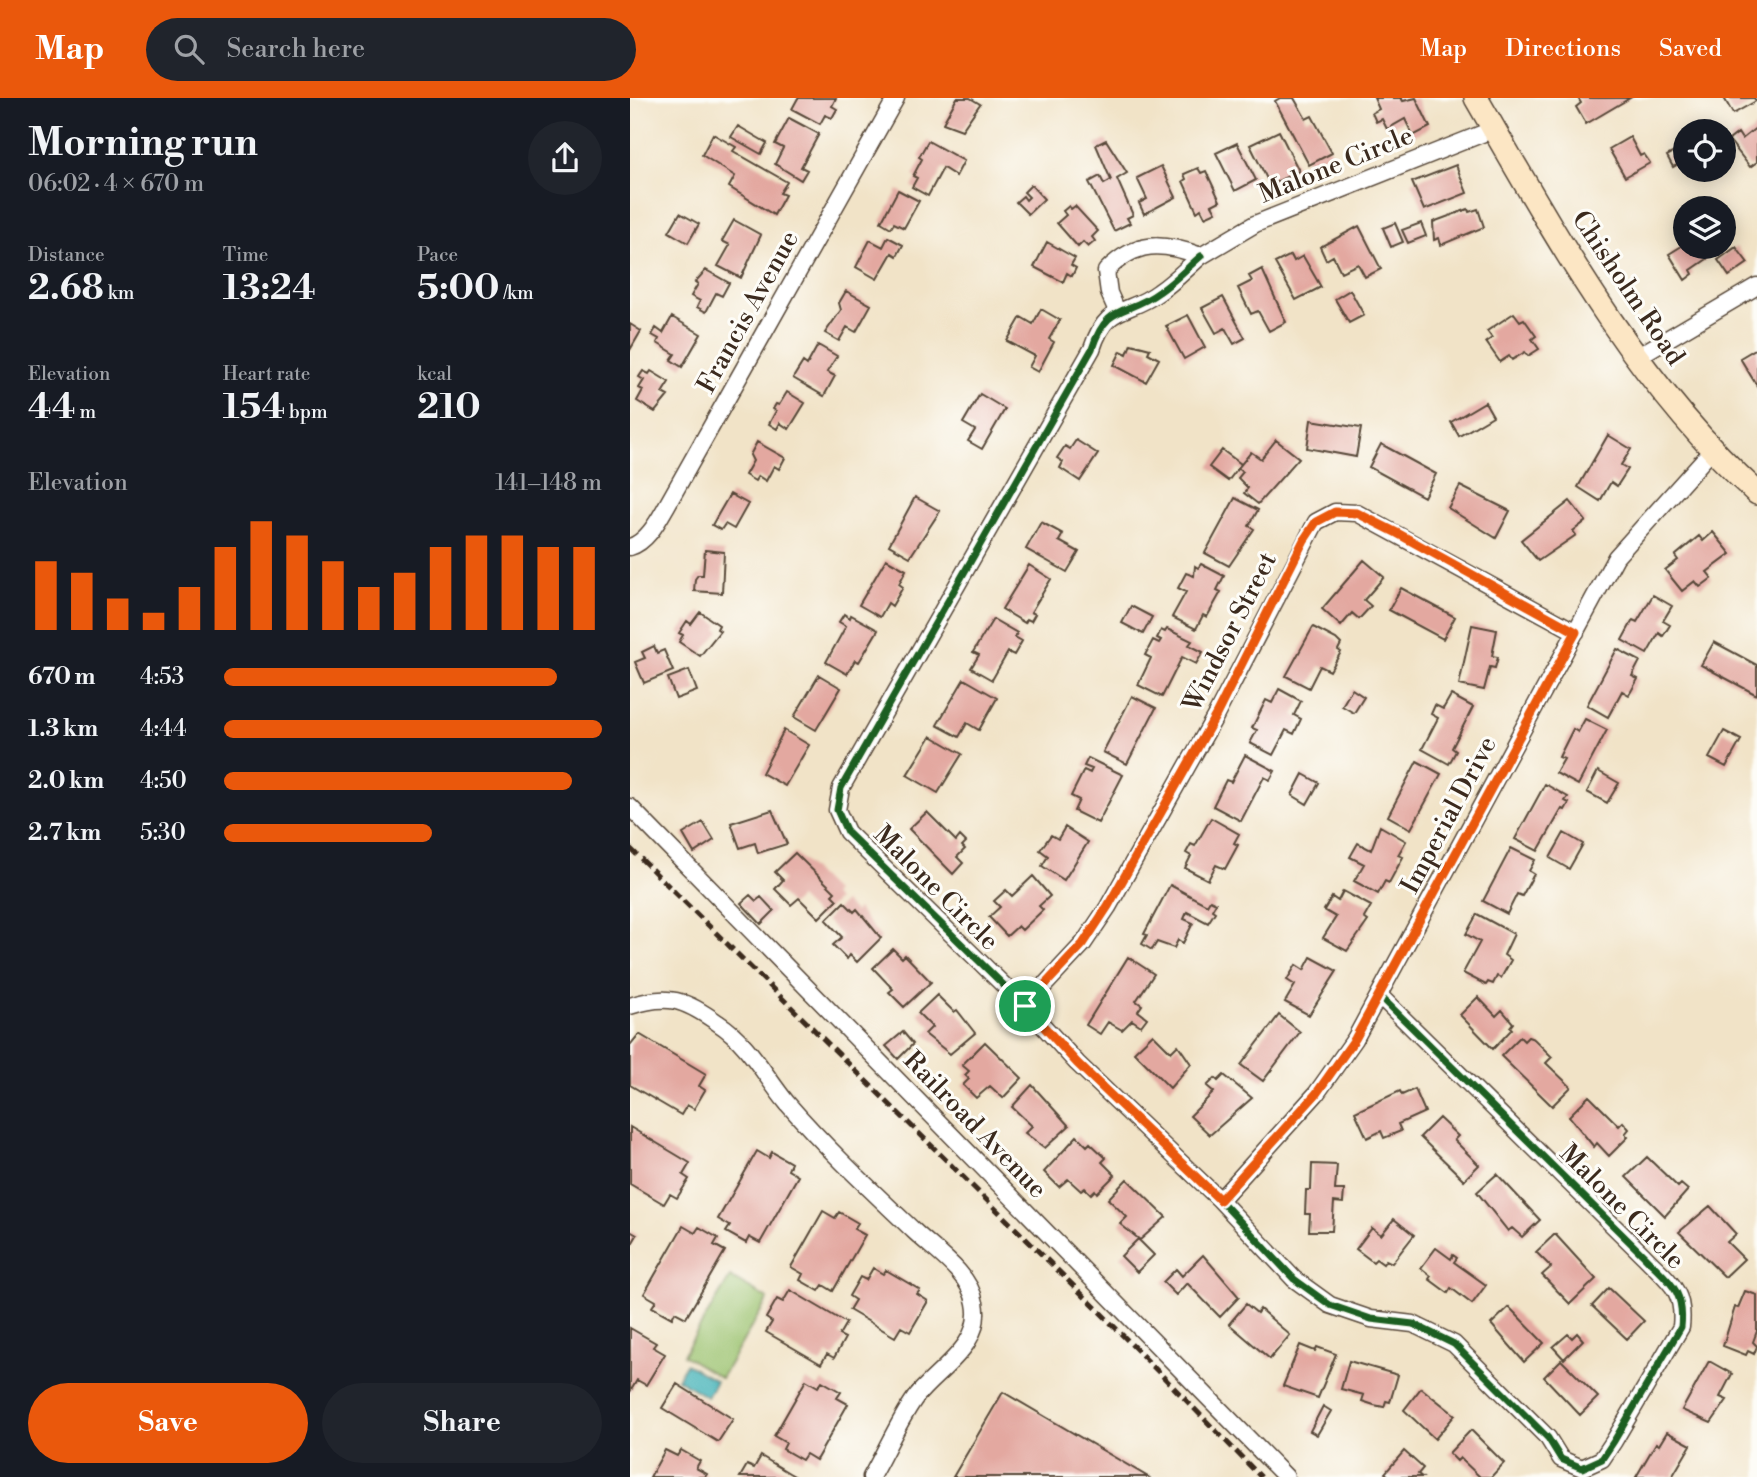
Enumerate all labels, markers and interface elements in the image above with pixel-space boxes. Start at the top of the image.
search box [146,18,636,81]
text: Map [35,29,104,70]
icon: search [170,30,208,68]
text: Search here [226,33,365,65]
text: Map [1420,34,1467,64]
text: Directions [1505,34,1621,64]
text: Saved [1659,34,1722,64]
map controls [1673,119,1736,259]
button: locate [1673,119,1736,182]
text: Morning run [28,120,258,167]
street label: Malone Circle [1254,120,1418,210]
button: share [528,121,602,195]
text: 06:02 · 4 × 670 m [28,170,204,198]
button: layers [1673,196,1736,259]
street label: Chisholm Road [1565,205,1692,372]
street label: Francis Avenue [690,225,806,399]
text: Distance [28,243,105,267]
text: Time [223,243,268,267]
text: Pace [417,243,458,267]
text: 2.68 [28,267,104,310]
text: 13:24 [223,267,316,310]
text: 5:00 [417,267,500,310]
text: km [104,281,134,305]
text: /km [500,281,534,305]
text: Elevation [28,362,110,386]
text: Heart rate [223,362,310,386]
text: kcal [417,362,452,386]
text: 44 [28,386,75,429]
text: 154 [223,386,285,429]
text: 210 [417,386,481,429]
text: m [75,400,96,424]
text: bpm [285,400,328,424]
text: Elevation [28,469,128,497]
text: 141–148 m [495,469,602,497]
street label: Windsor Street [1176,547,1284,718]
text: 670 m [28,663,96,691]
text: 4:53 [140,663,184,691]
text: 1.3 km [28,715,98,743]
text: 4:44 [140,715,187,743]
street label: Imperial Drive [1394,731,1504,899]
text: 2.0 km [28,767,104,795]
text: 4:50 [140,767,187,795]
text: 2.7 km [28,819,101,847]
text: 5:30 [140,819,186,847]
street label: Malone Circle [867,819,1005,957]
pin [995,976,1055,1036]
icon: arrive [1006,987,1044,1025]
street label: Railroad Avenue [897,1045,1053,1205]
street label: Malone Circle [1553,1138,1691,1276]
button: Save [28,1383,308,1463]
button: Share [322,1383,602,1463]

